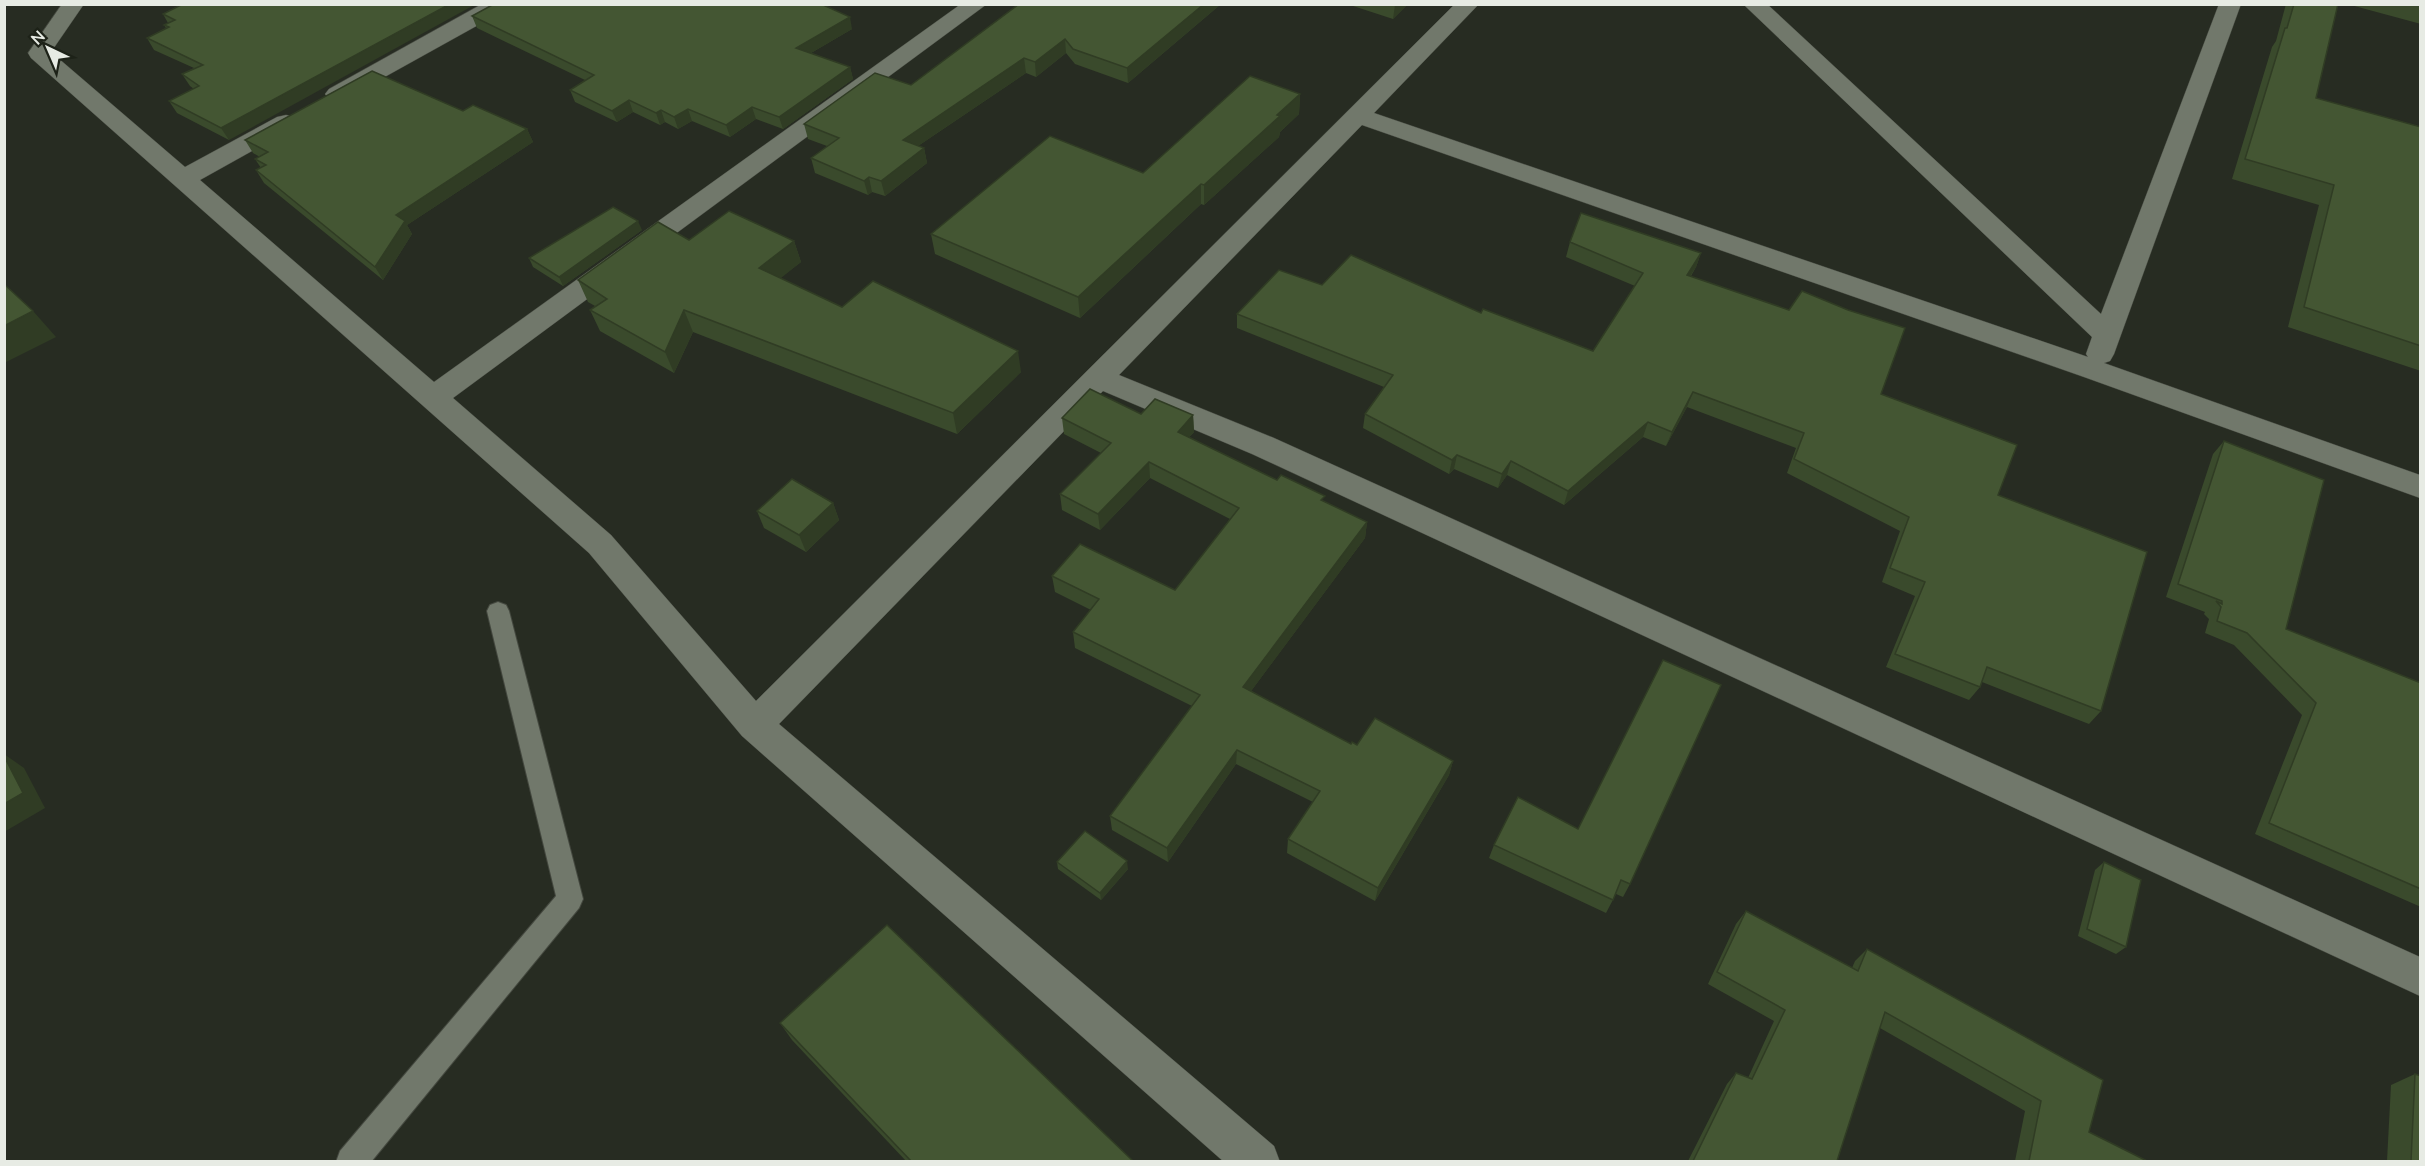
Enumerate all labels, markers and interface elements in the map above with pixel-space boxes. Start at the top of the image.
north arrow [18,18,78,78]
text: N [26,26,50,50]

